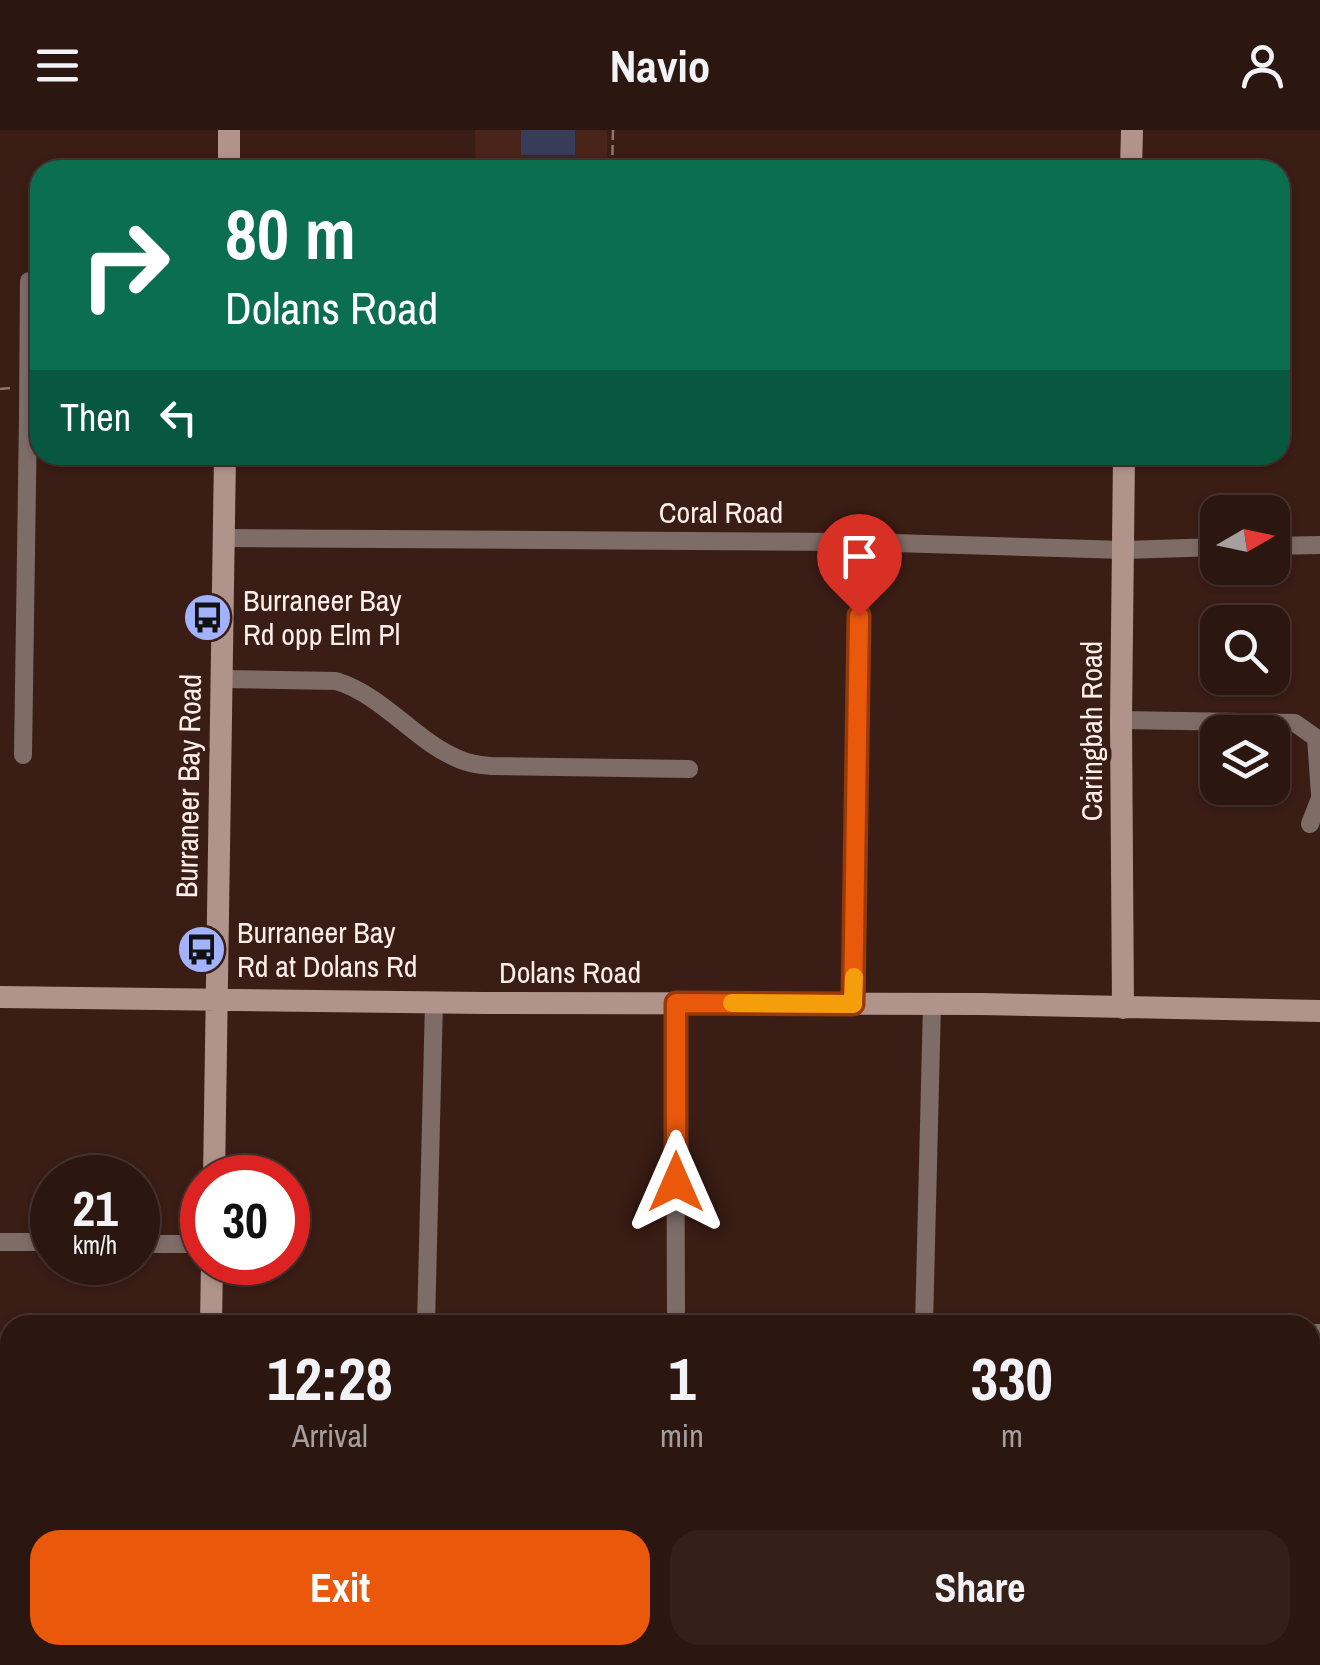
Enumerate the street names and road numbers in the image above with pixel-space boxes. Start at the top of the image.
street label: Coral Road [659,492,783,532]
street label: Caringbah Road [1071,641,1111,821]
street label: Burraneer Bay Road [166,674,210,898]
street label: Dolans Road [499,952,641,992]

